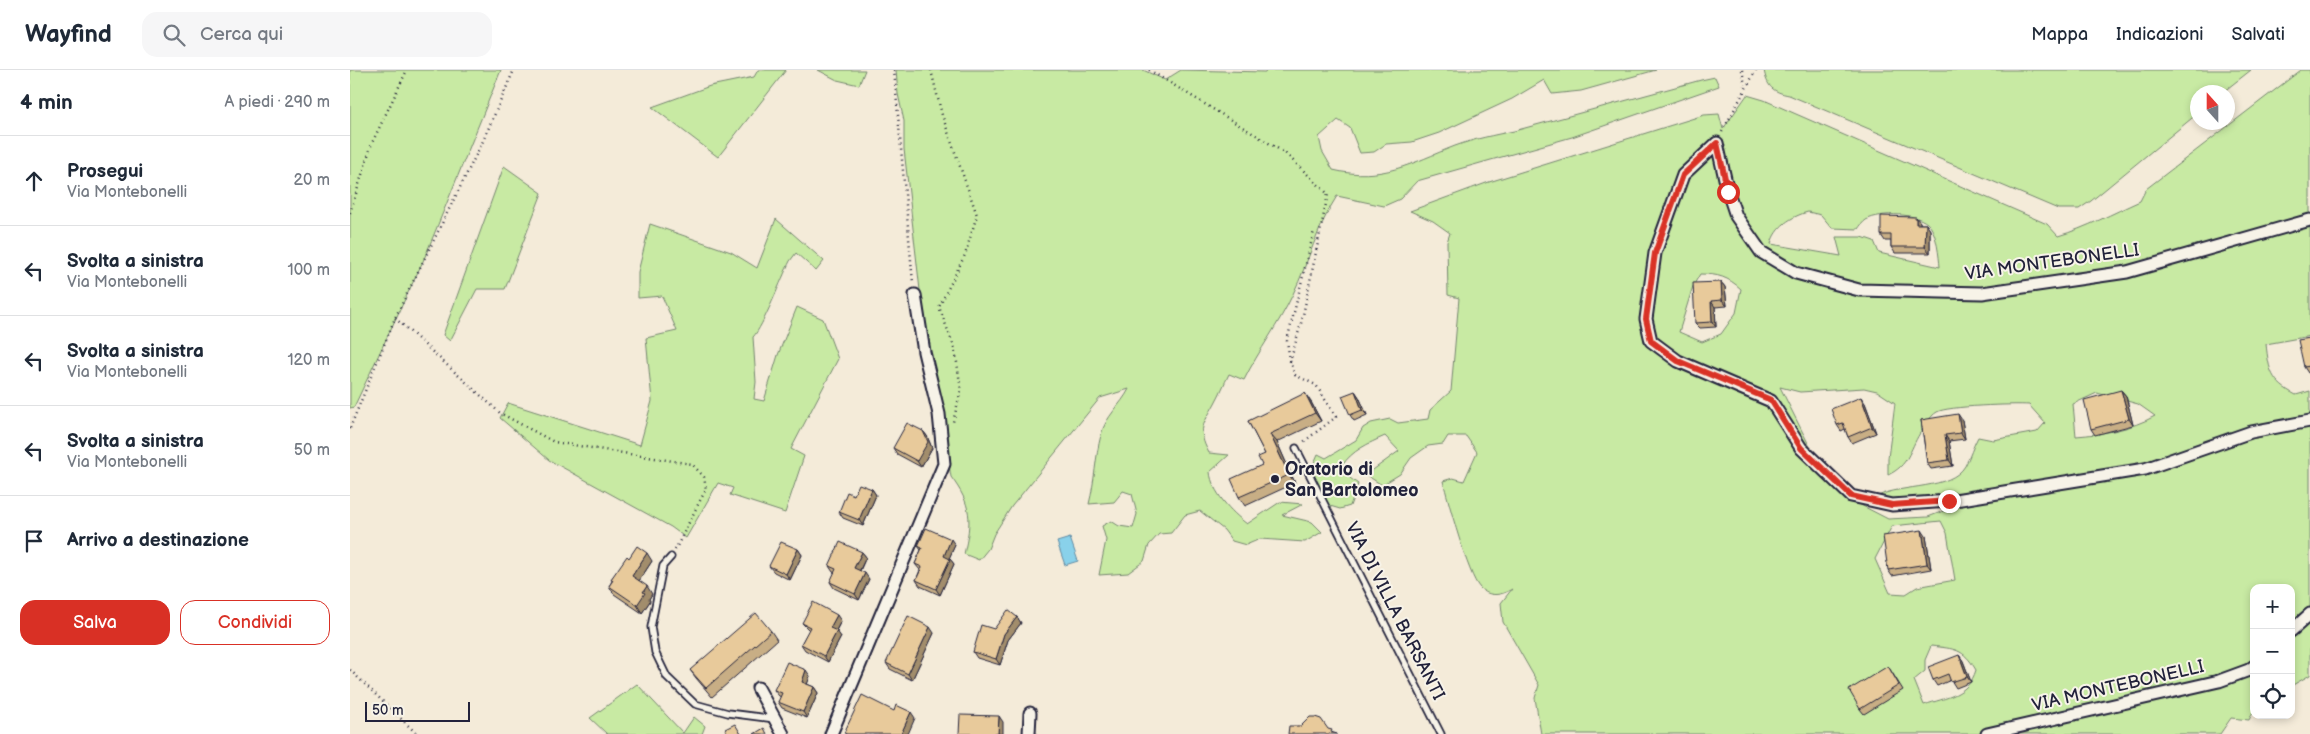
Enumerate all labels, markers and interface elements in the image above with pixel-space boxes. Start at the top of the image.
search box [142,12,492,57]
text: Wayfind [25,20,112,49]
icon: search [160,21,188,49]
text: Cerca qui [200,23,283,46]
text: Mappa [2031,24,2088,45]
text: Indicazioni [2116,24,2204,45]
text: Salvati [2232,24,2285,45]
north arrow [2190,85,2235,130]
text: 4 min [20,90,73,115]
text: A piedi · 290 m [224,93,330,112]
text: Prosegui [67,160,143,183]
icon: ahead [20,167,48,195]
text: 20 m [294,171,330,190]
route start [1717,181,1740,204]
text: Via Montebonelli [67,183,187,202]
street label: VIA MONTEBONELLI [1964,239,2140,285]
text: Svolta a sinistra [67,250,204,273]
icon: left [20,257,48,285]
text: 100 m [287,261,330,280]
text: Via Montebonelli [67,273,187,292]
text: Svolta a sinistra [67,340,204,363]
icon: left [20,347,48,375]
text: 120 m [287,351,330,370]
text: Via Montebonelli [67,363,187,382]
text: Svolta a sinistra [67,430,204,453]
icon: left [20,437,48,465]
text: 50 m [294,441,330,460]
text: Via Montebonelli [67,453,187,472]
place label: Oratorio di San Bartolomeo [1285,459,1418,501]
marker: Oratorio di San Bartolomeo [1269,473,1281,485]
route end [1938,490,1961,513]
street label: VIA DI VILLA BARSANTI [1341,519,1449,703]
icon: arrive [20,527,48,555]
text: Arrivo a destinazione [67,529,249,552]
map controls [2250,584,2295,719]
button: + [2250,584,2295,629]
button: Salva [20,600,170,645]
button: Condividi [180,600,330,645]
button: − [2250,629,2295,674]
street label: VIA MONTEBONELLI [2030,656,2206,716]
button: locate [2250,674,2295,719]
scale bar [365,699,470,722]
text: 50 m [372,702,404,719]

